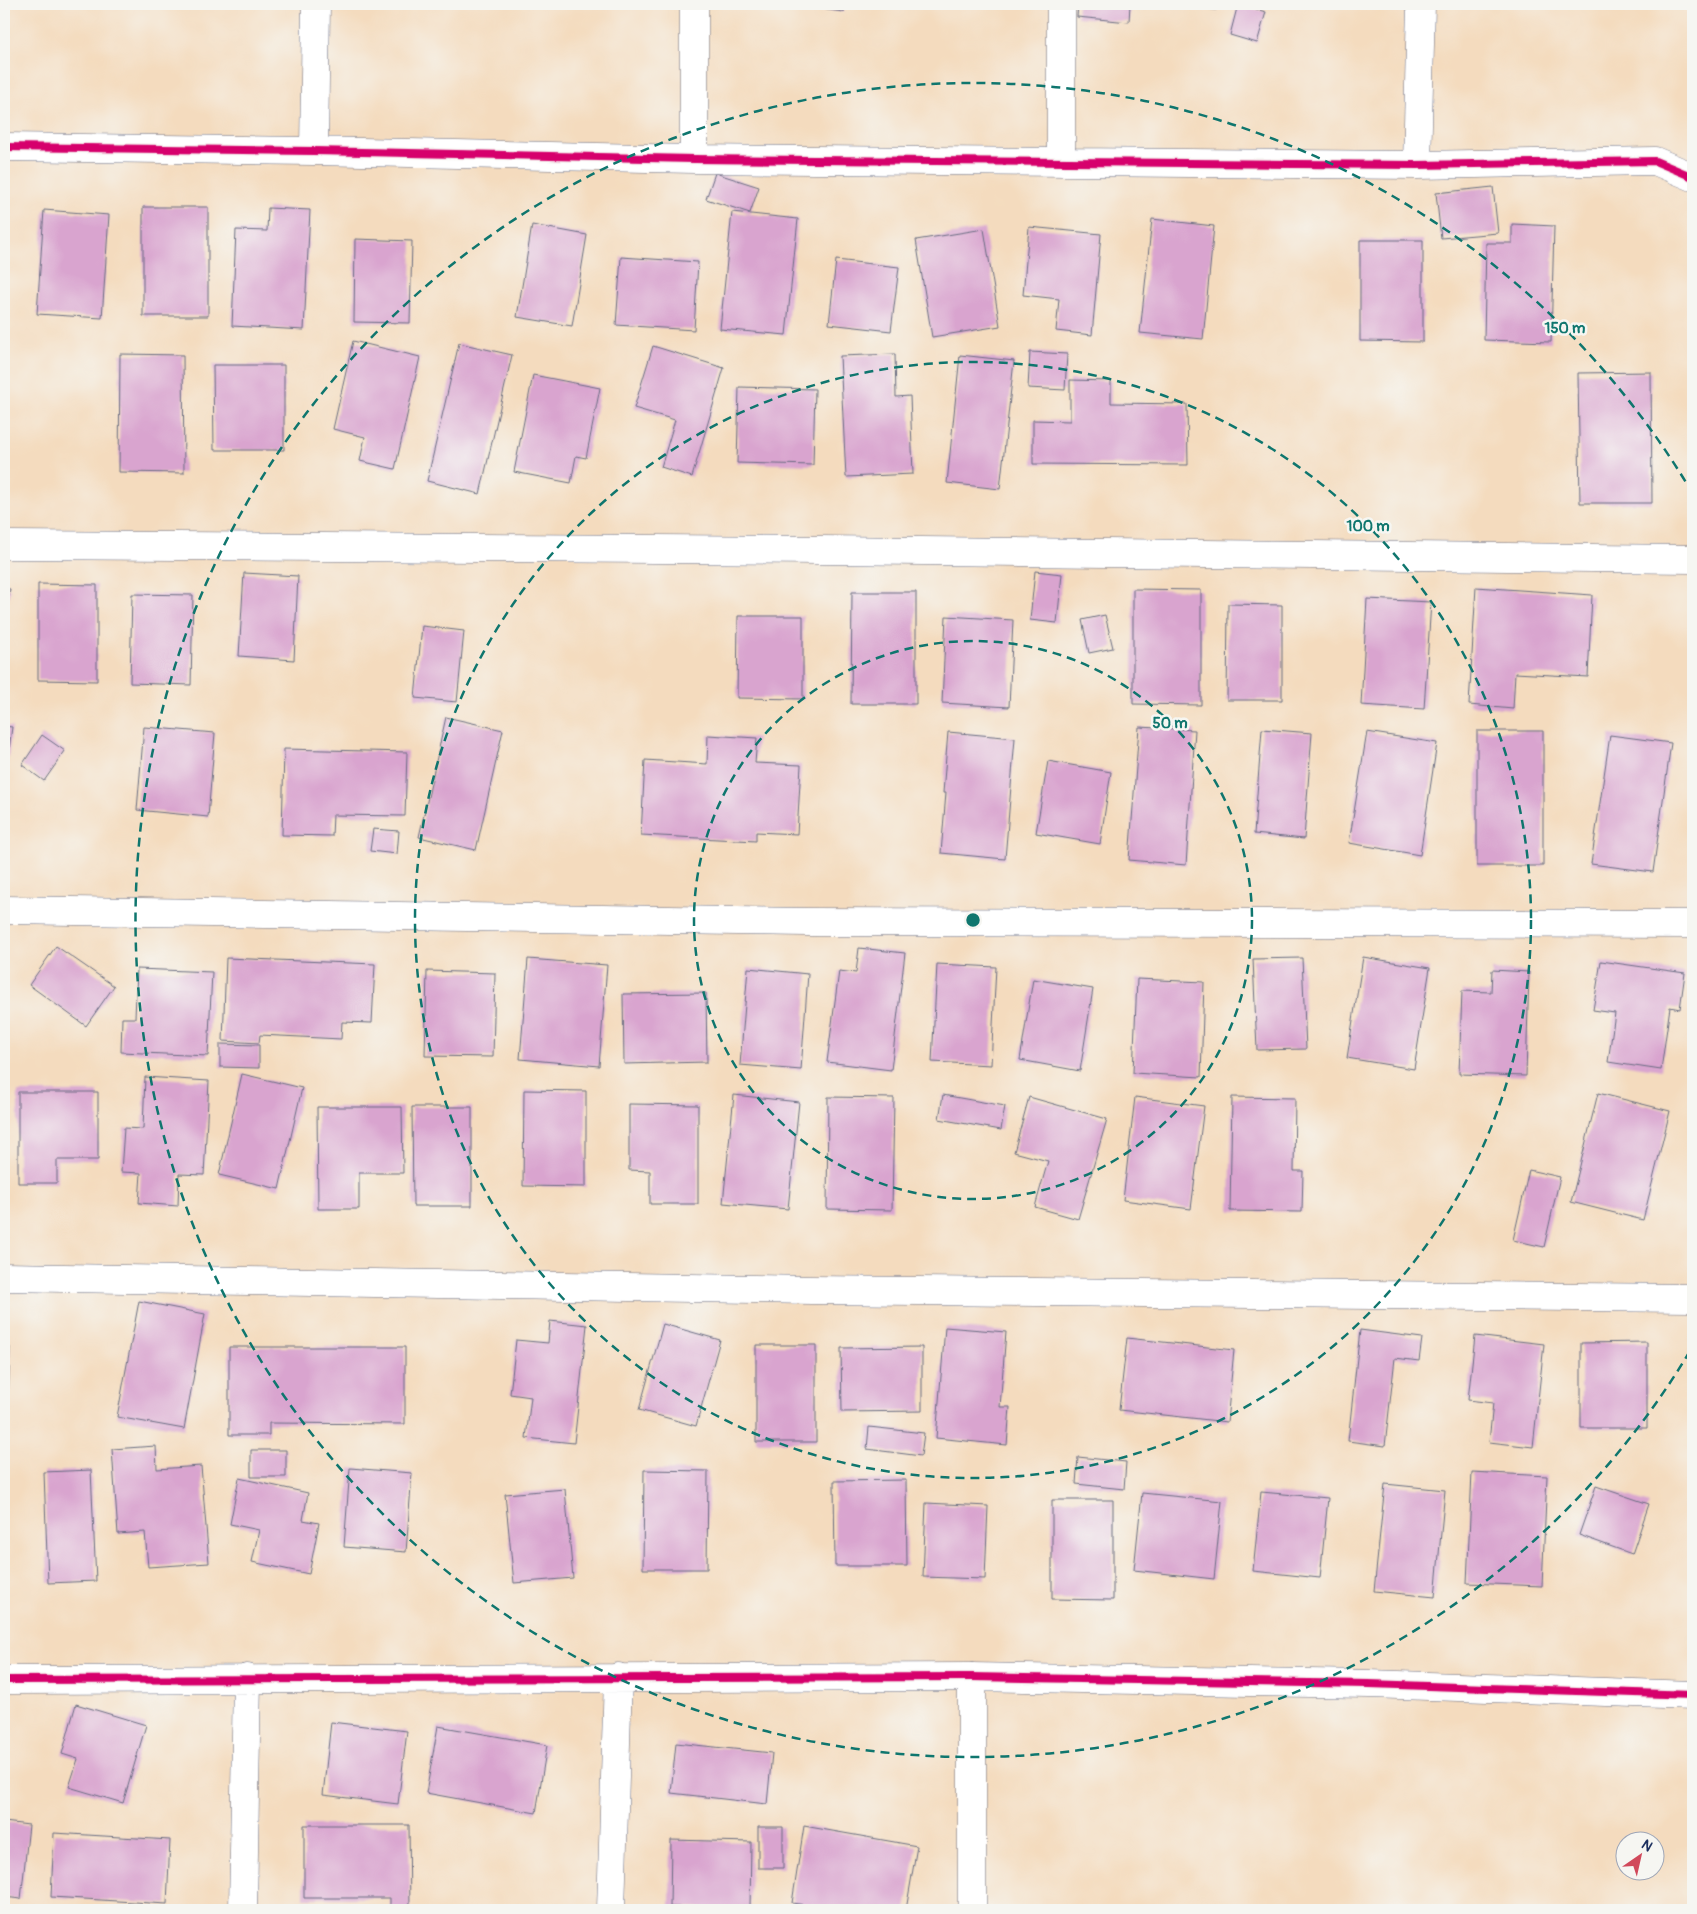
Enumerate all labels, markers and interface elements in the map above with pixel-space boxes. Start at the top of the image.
text: 150 m [1545,319,1585,338]
text: 100 m [1347,517,1389,536]
text: 50 m [1153,714,1187,733]
centre of rings [964,911,982,929]
north arrow [1614,1832,1664,1882]
text: N [1638,1836,1656,1855]

